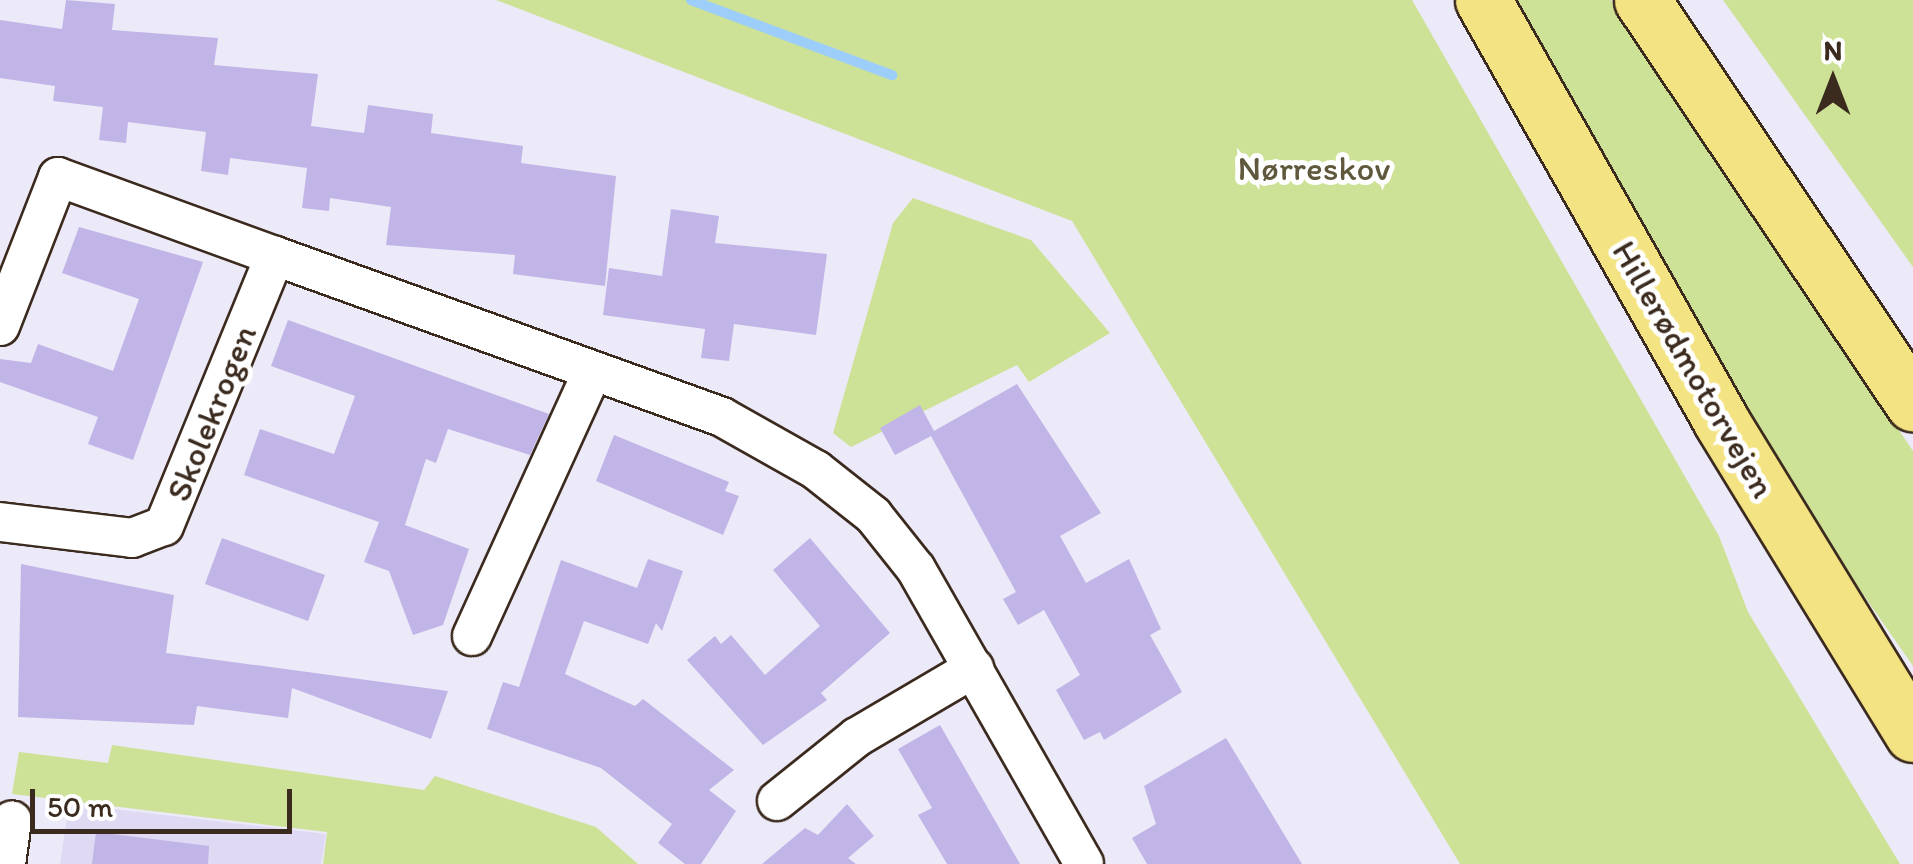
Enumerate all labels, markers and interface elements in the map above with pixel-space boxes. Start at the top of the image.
north arrow [1783,30,1883,130]
text: N [1824,33,1842,67]
park label: Nørreskov [1237,147,1391,189]
street label: Hillerødmotorvejen [1603,233,1785,505]
street label: Skolekrogen [157,319,265,507]
scale bar [35,769,298,831]
text: 50 m [47,788,113,825]

